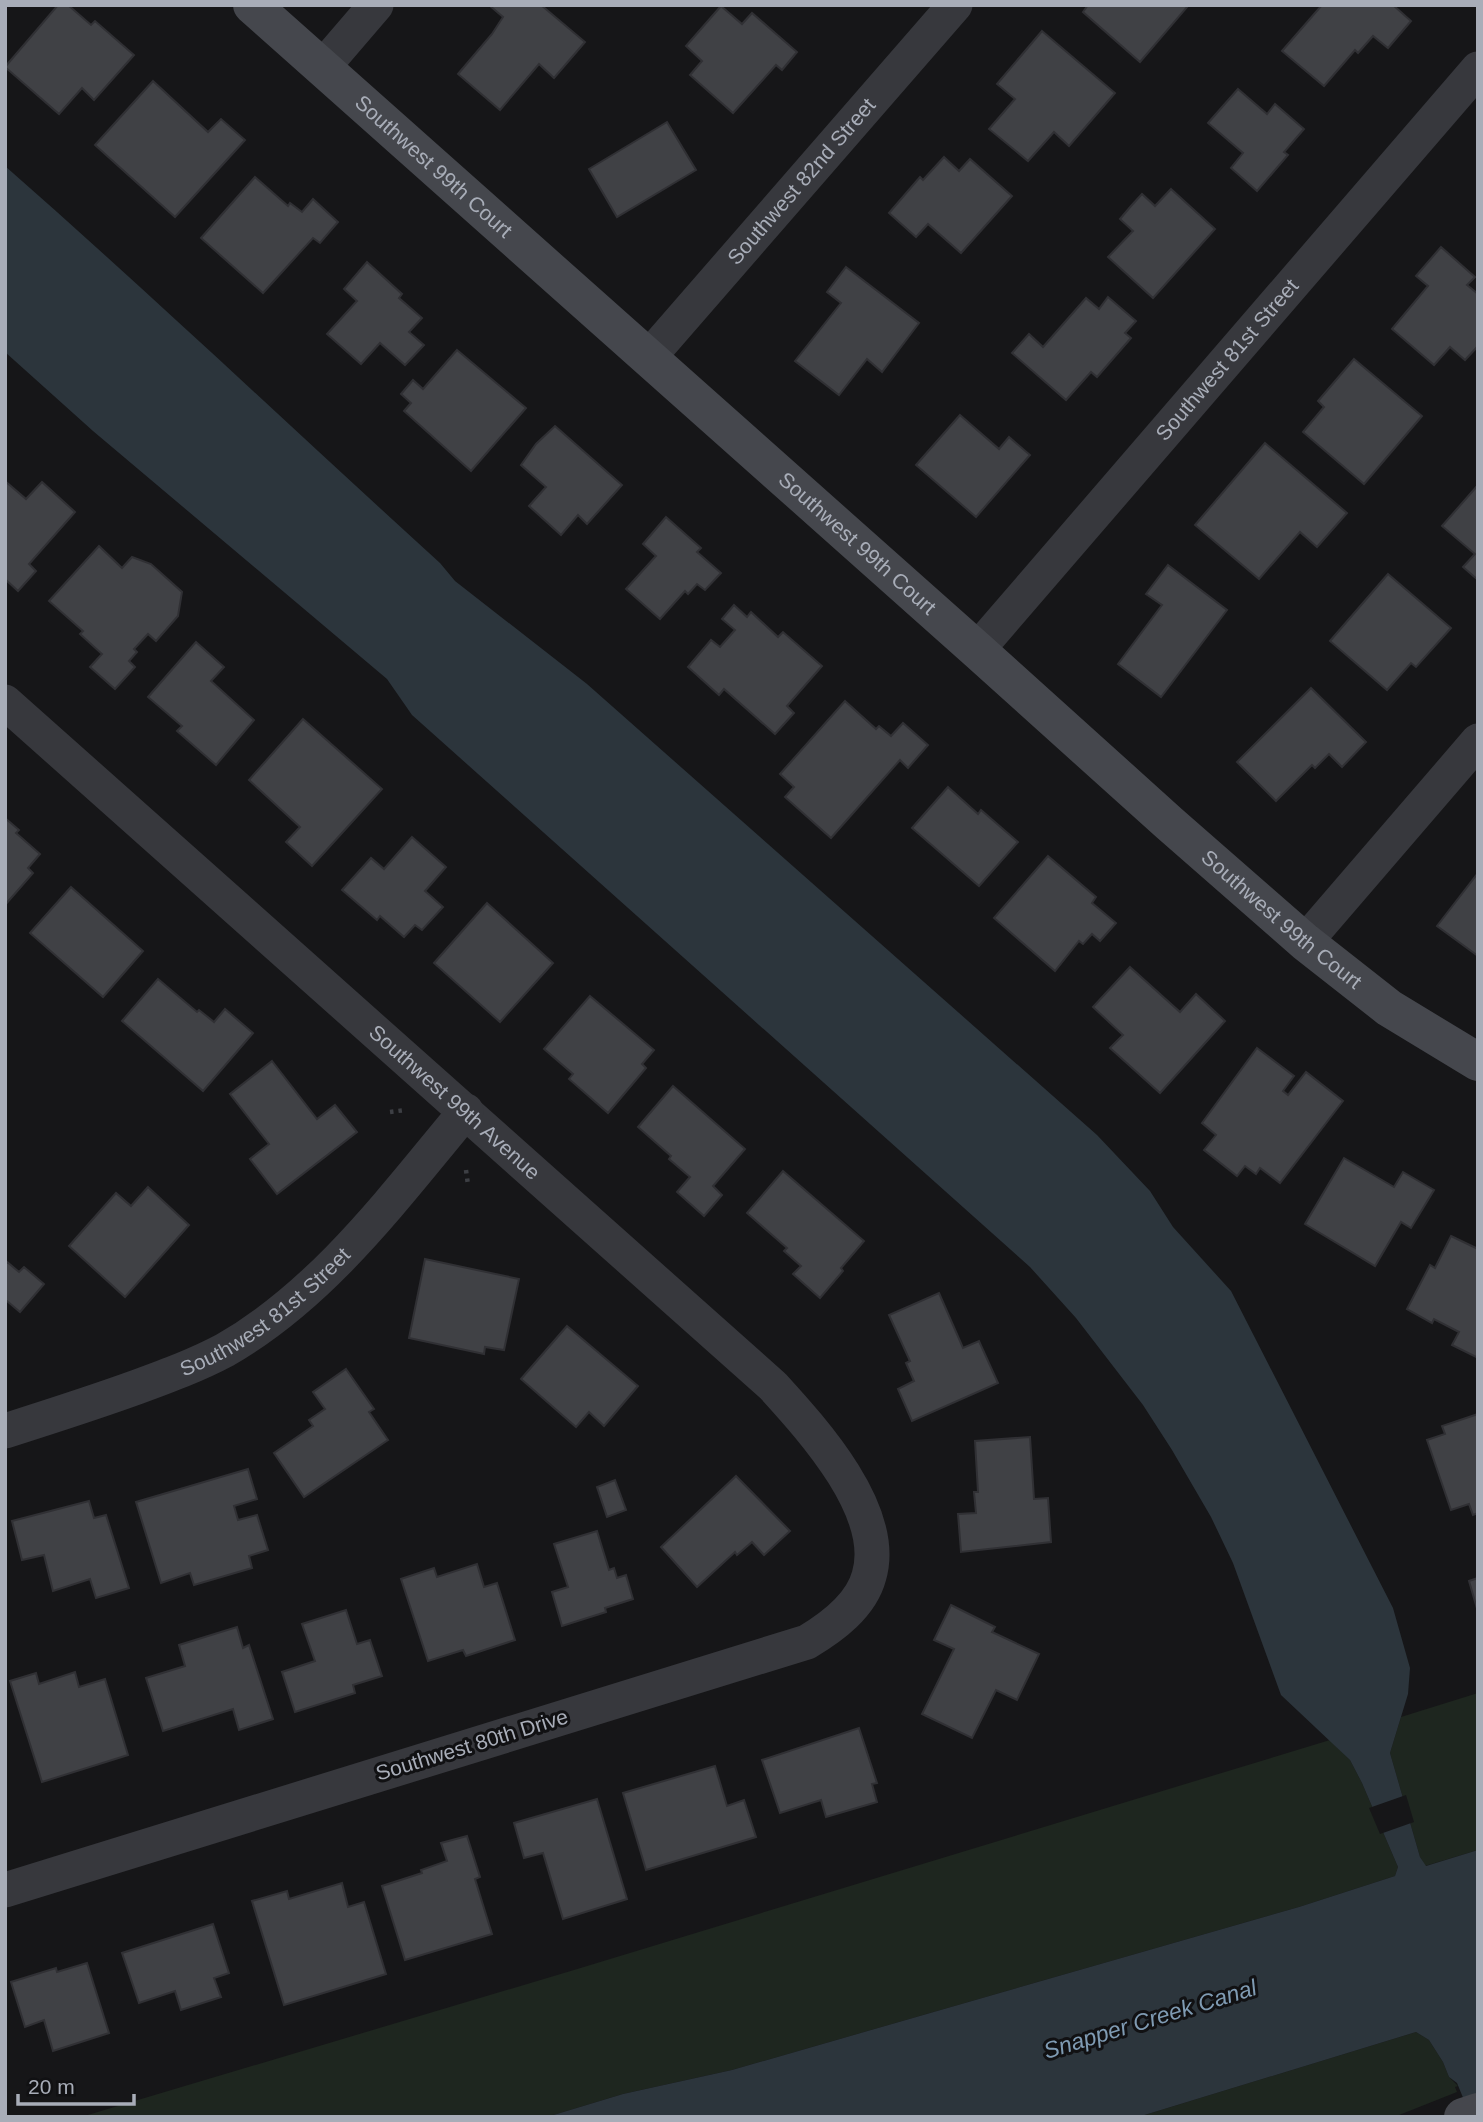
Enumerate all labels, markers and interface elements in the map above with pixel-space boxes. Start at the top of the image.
street label: Southwest 99th Court [351,90,517,242]
street label: Southwest 82nd Street [723,93,880,269]
street label: Southwest 81st Street [1151,274,1303,445]
street label: Southwest 99th Court [774,467,941,619]
street label: Southwest 99th Court [1197,845,1366,993]
street label: Southwest 99th Avenue [365,1020,545,1184]
street label: Southwest 81st Street [176,1243,354,1380]
street label: Southwest 80th Drive [373,1704,571,1785]
water label: Snapper Creek Canal [1040,1974,1260,2064]
scale bar [18,2062,133,2106]
text: 20 m [28,2075,75,2098]

